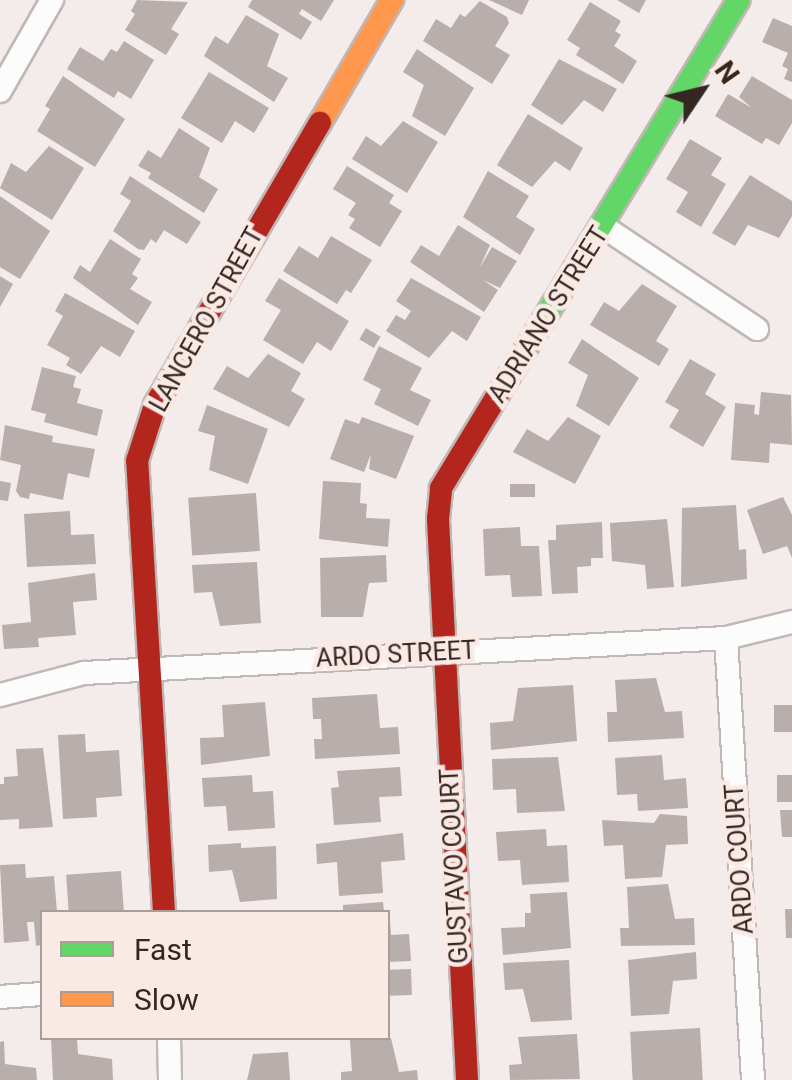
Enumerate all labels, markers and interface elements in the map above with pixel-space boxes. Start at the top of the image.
north arrow [652,40,752,140]
text: N [708,55,746,90]
street label: ADRIANO STREET [483,222,615,408]
street label: LANCERO STREET [144,223,270,417]
street label: ARDO STREET [315,636,477,674]
street label: GUSTAVO COURT [435,768,475,964]
street label: ARDO COURT [720,783,760,935]
legend [40,910,390,1040]
text: Fast [134,932,192,967]
text: Slow [134,982,199,1017]

